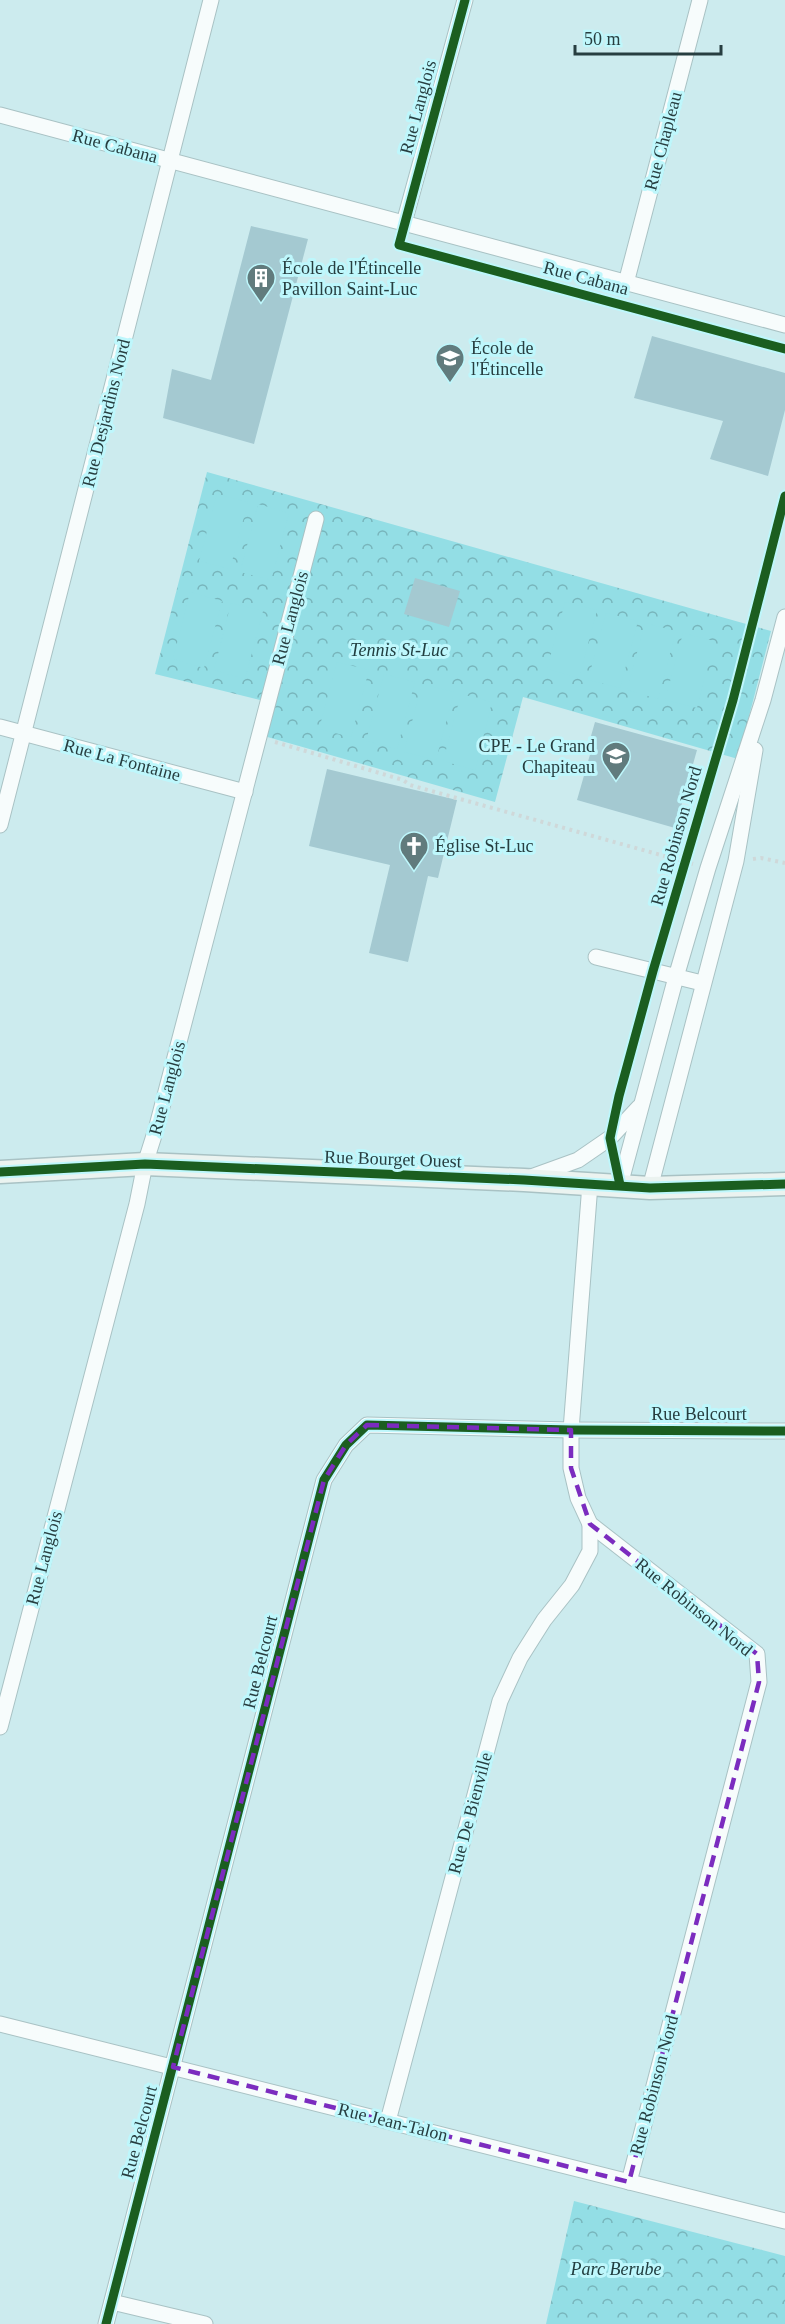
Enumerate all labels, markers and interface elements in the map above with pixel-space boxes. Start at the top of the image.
scale bar [575,18,720,56]
text: 50 m [584,29,621,49]
street label: Rue Langlois [396,58,440,156]
street label: Rue Chapleau [640,89,686,193]
street label: Rue Cabana [70,125,160,167]
place label: École de l'Étincelle Pavillon Saint-Luc [282,257,421,299]
street label: Rue Cabana [541,257,631,299]
building icon: École de l'Étincelle Pavillon Saint-Luc [245,262,277,304]
street label: Rue Desjardins Nord [78,337,134,489]
place label: École de l'Étincelle [471,337,543,379]
school or university icon: École de l'Étincelle [434,342,466,384]
street label: Rue Langlois [268,569,312,667]
park label: Tennis St-Luc [350,640,448,660]
street label: Rue La Fontaine [61,735,183,785]
place label: CPE - Le Grand Chapiteau [479,736,595,777]
school or university icon: CPE - Le Grand Chapiteau [600,740,632,782]
street label: Rue Robinson Nord [647,764,705,908]
church icon: Église St-Luc [398,830,430,872]
place label: Église St-Luc [435,835,533,856]
street label: Rue Langlois [145,1039,189,1137]
street label: Rue Bourget Ouest [324,1147,462,1171]
street label: Rue Belcourt [651,1404,747,1424]
street label: Rue Langlois [22,1509,66,1607]
street label: Rue Robinson Nord [632,1554,756,1660]
street label: Rue Belcourt [239,1613,281,1711]
street label: Rue De Bienville [444,1750,496,1876]
street label: Rue Robinson Nord [626,2013,682,2157]
street label: Rue Belcourt [117,2083,161,2181]
street label: Rue Jean-Talon [336,2099,450,2145]
park label: Parc Berube [570,2259,661,2279]

